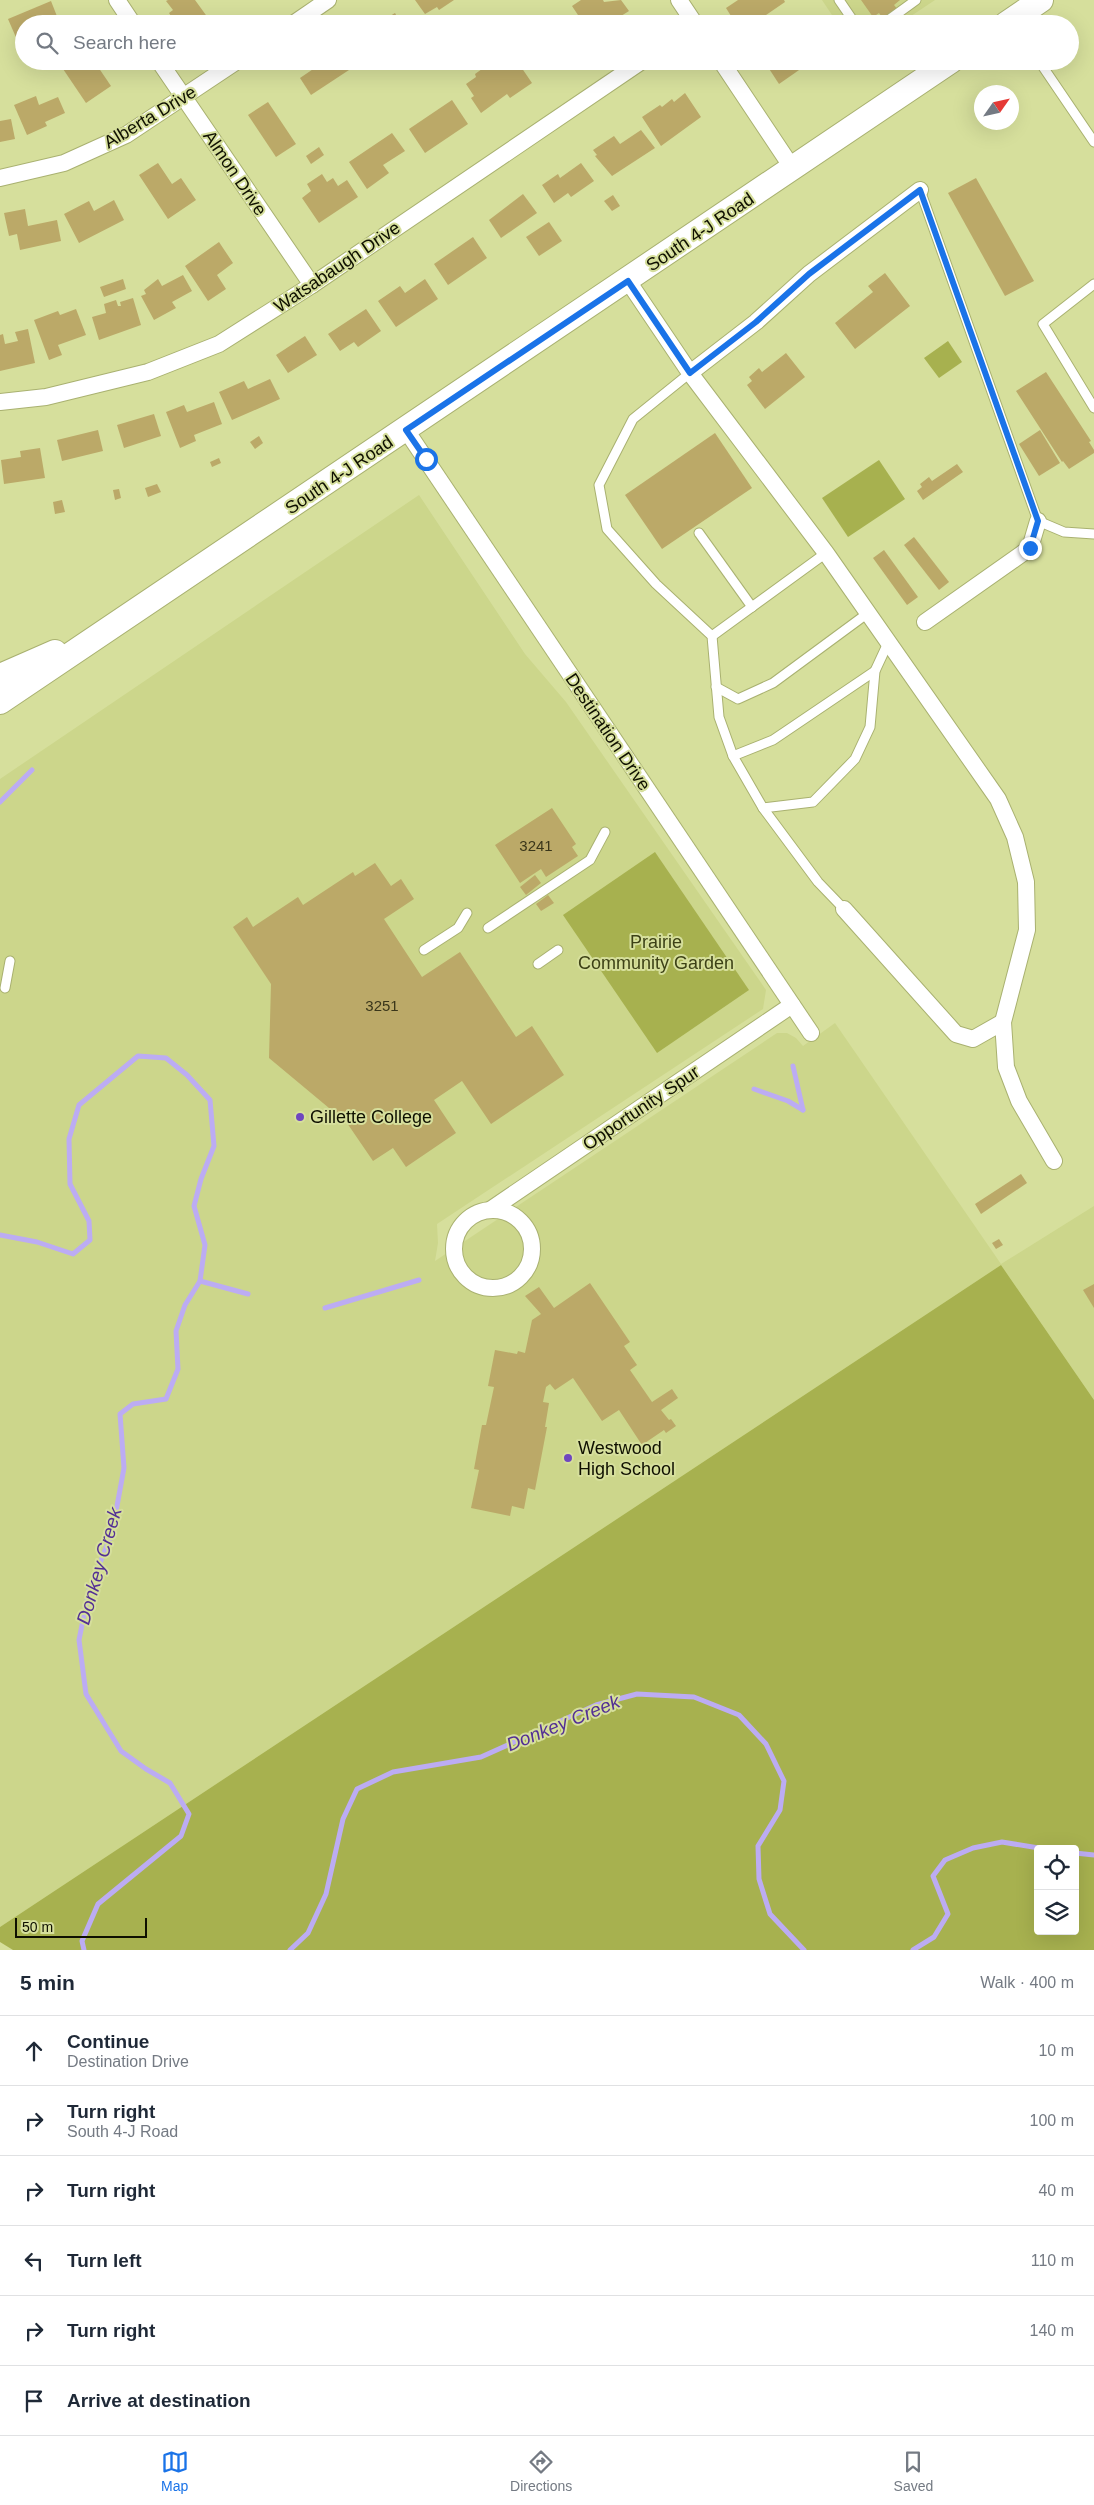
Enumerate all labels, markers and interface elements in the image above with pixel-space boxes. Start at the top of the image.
search box [15,15,1079,70]
icon: search [33,29,61,57]
text: Search here [73,32,177,53]
street label: Alberta Drive [100,82,200,152]
north arrow [974,85,1019,130]
street label: Almon Drive [199,127,271,219]
street label: South 4-J Road [643,189,757,275]
street label: Watsabaugh Drive [270,217,404,317]
street label: South 4-J Road [282,432,396,518]
route start [415,448,438,471]
route end [1019,537,1042,560]
street label: Destination Drive [561,670,655,794]
house number: 3241 [519,837,553,854]
park label: Prairie Community Garden [578,932,734,973]
house number: 3251 [365,997,399,1014]
street label: Opportunity Spur [579,1062,703,1154]
place label: Gillette College [310,1107,432,1127]
marker: Gillette College [294,1111,306,1123]
place label: Westwood High School [578,1438,675,1479]
marker: Westwood High School [562,1452,574,1464]
water label: Donkey Creek [72,1504,126,1627]
water label: Donkey Creek [503,1690,624,1755]
map controls [1034,1845,1079,1935]
button: locate [1034,1845,1079,1890]
button: layers [1034,1890,1079,1935]
scale bar [15,1915,148,1938]
text: 50 m [22,1919,53,1935]
text: 5 min [20,1971,75,1994]
text: Walk · 400 m [980,1974,1074,1991]
text: Continue [67,2031,149,2052]
icon: ahead [20,2037,48,2065]
text: 10 m [1038,2042,1074,2059]
text: Destination Drive [67,2053,189,2070]
text: Turn right [67,2101,155,2122]
icon: right [20,2107,48,2135]
text: 100 m [1030,2112,1074,2129]
text: South 4-J Road [67,2123,178,2140]
icon: right [20,2177,48,2205]
text: Turn right [67,2180,155,2201]
text: 40 m [1038,2182,1074,2199]
icon: left [20,2247,48,2275]
text: Turn left [67,2250,142,2271]
text: 110 m [1031,2252,1074,2269]
icon: right [20,2317,48,2345]
text: Turn right [67,2320,155,2341]
text: 140 m [1030,2322,1074,2339]
icon: arrive [20,2387,48,2415]
text: Arrive at destination [67,2390,251,2411]
tab: Map [161,2448,189,2494]
tab: Directions [510,2448,572,2494]
tab: Saved [894,2448,933,2494]

